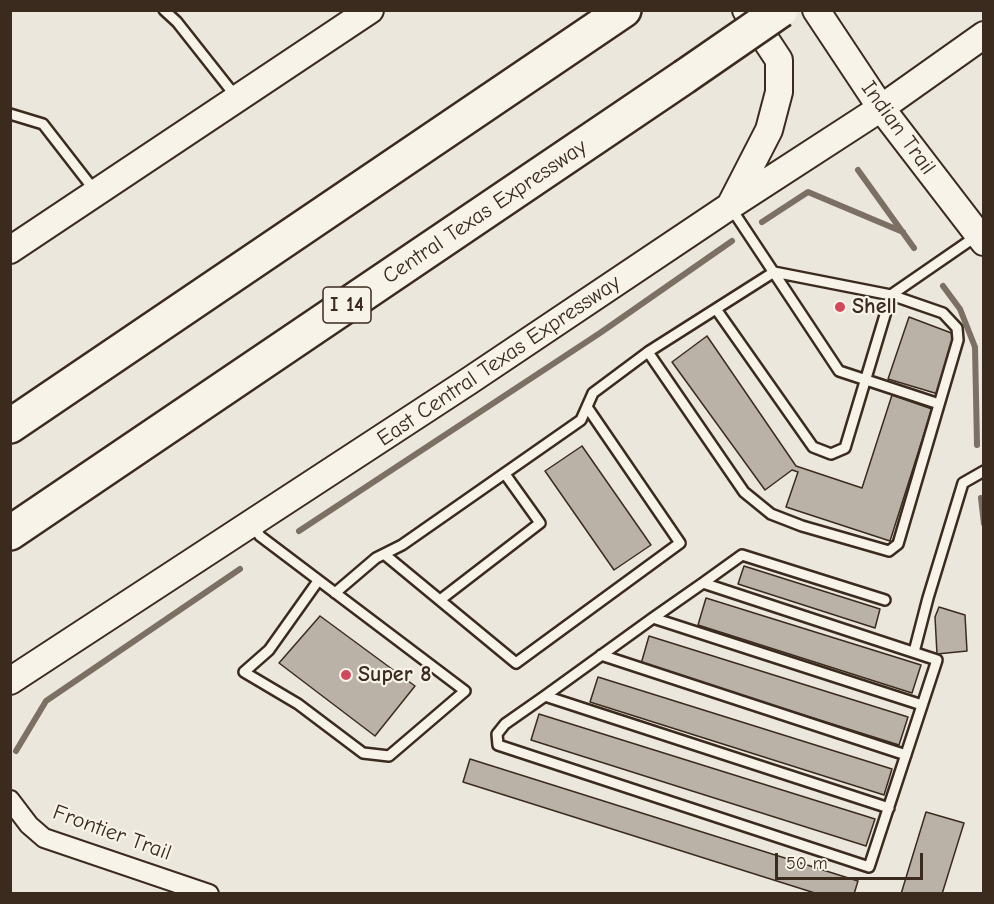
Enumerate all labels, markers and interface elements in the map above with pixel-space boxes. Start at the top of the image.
street label: Indian Trail [855,76,941,180]
street label: Central Texas Expressway [378,134,592,290]
street label: East Central Texas Expressway [372,270,626,452]
road number: I 14 [323,287,371,323]
place label: Shell [852,294,897,320]
marker: Shell [833,300,847,314]
place label: Super 8 [358,662,432,688]
marker: Super 8 [339,668,353,682]
street label: Frontier Trail [49,799,175,867]
scale bar [778,841,926,879]
text: 50 m [786,853,828,874]

